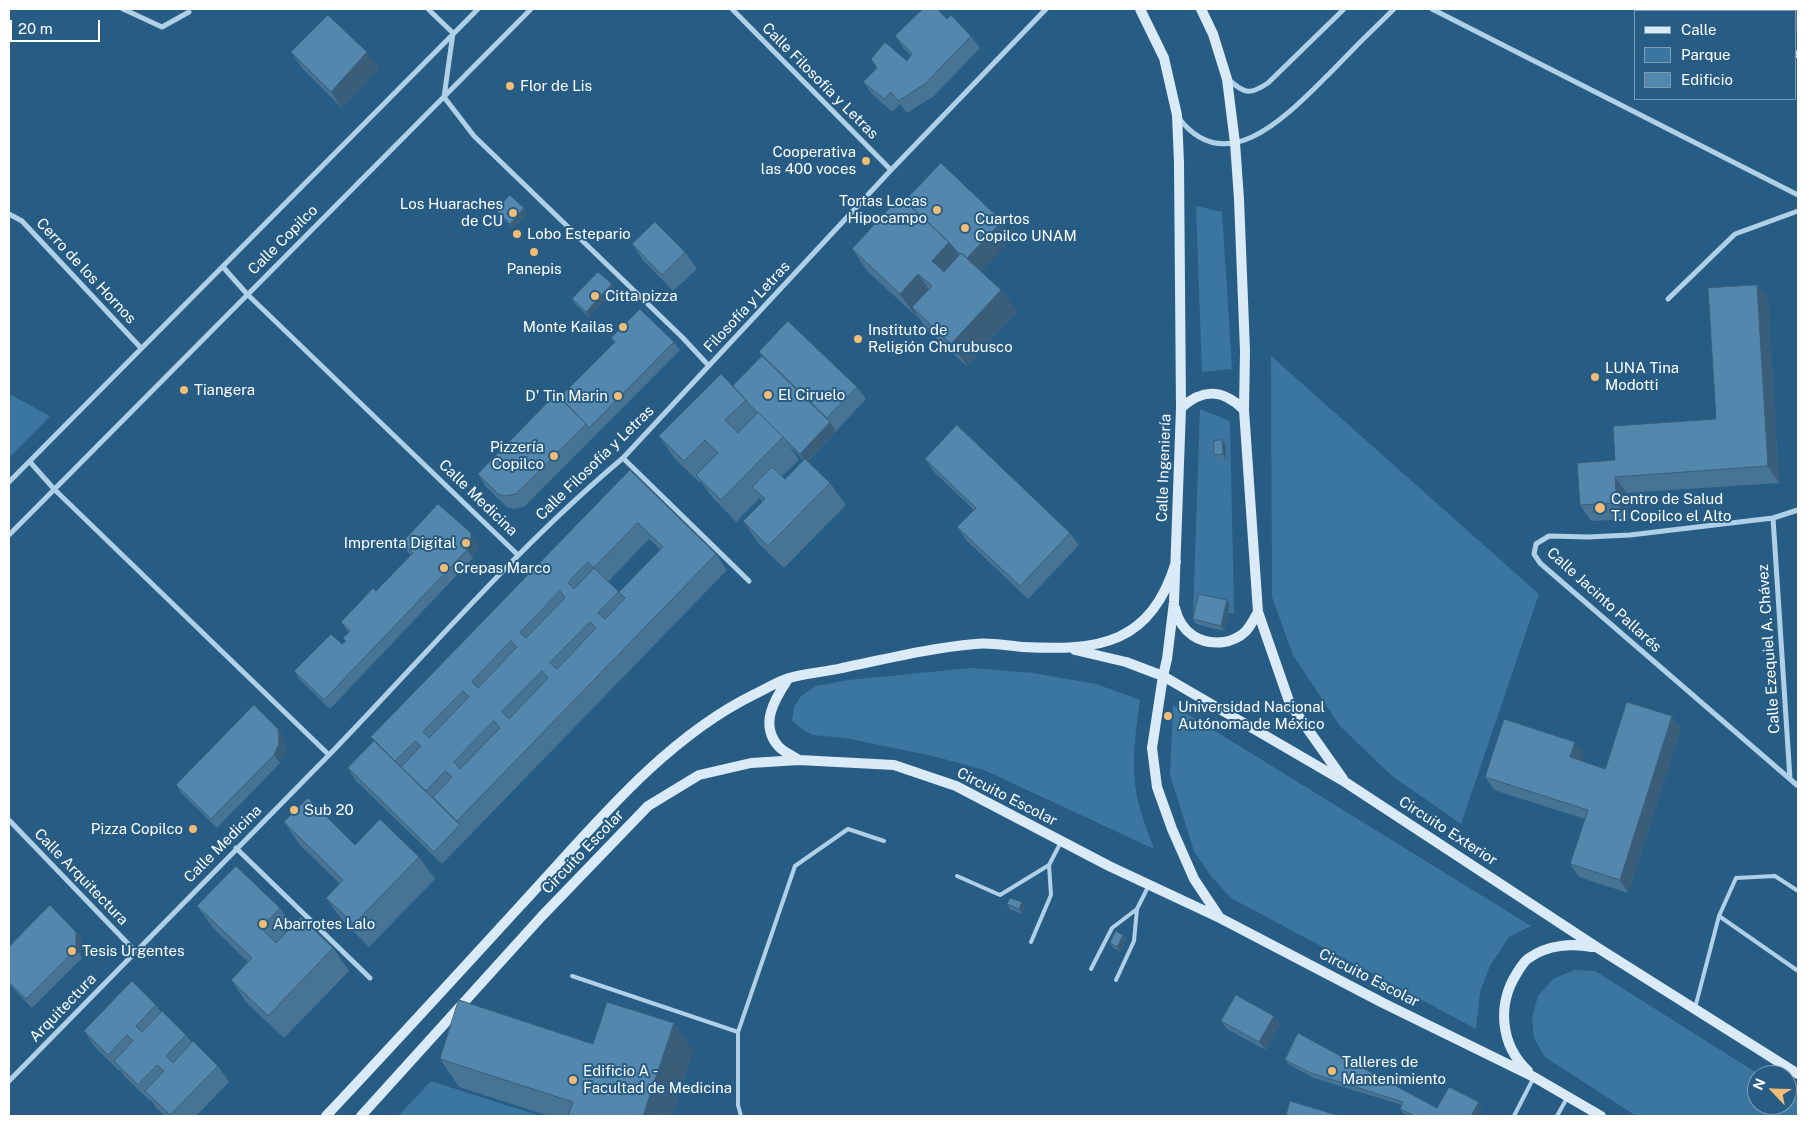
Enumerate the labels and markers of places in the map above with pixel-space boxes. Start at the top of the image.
place label: Flor de Lis [520,77,592,95]
marker: Flor de Lis [504,80,516,92]
place label: Cooperativa las 400 voces [761,143,856,178]
marker: Cooperativa las 400 voces [860,155,872,167]
place label: Tortas Locas Hipocampo [839,192,927,227]
place label: Los Huaraches de CU [400,195,503,230]
marker: Tortas Locas Hipocampo [931,204,943,216]
marker: Los Huaraches de CU [507,207,519,219]
place label: Cuartos Copilco UNAM [975,210,1077,245]
marker: Cuartos Copilco UNAM [959,222,971,234]
place label: Lobo Estepario [527,225,631,243]
marker: Lobo Estepario [511,228,523,240]
marker: Panepis [528,246,540,258]
place label: Panepis [506,260,562,278]
place label: Citta pizza [605,287,677,305]
marker: Citta pizza [589,290,601,302]
place label: Monte Kailas [523,318,613,336]
marker: Monte Kailas [617,321,629,333]
place label: Instituto de Religión Churubusco [868,321,1013,356]
marker: Instituto de Religión Churubusco [852,333,864,345]
place label: LUNA Tina Modotti [1605,359,1679,394]
marker: LUNA Tina Modotti [1589,371,1601,383]
place label: Tiangera [194,381,255,399]
marker: Tiangera [178,384,190,396]
place label: El Ciruelo [778,386,845,404]
place label: D' Tin Marin [525,387,608,405]
marker: El Ciruelo [762,389,774,401]
marker: D' Tin Marin [612,390,624,402]
place label: Pizzería Copilco [490,438,544,473]
marker: Pizzería Copilco [548,450,560,462]
place label: Centro de Salud T.I Copilco el Alto [1611,490,1731,525]
marker: Centro de Salud T.I Copilco el Alto [1593,501,1607,515]
place label: Imprenta Digital [344,534,456,552]
marker: Imprenta Digital [460,537,472,549]
place label: Crepas Marco [454,559,551,577]
marker: Crepas Marco [438,562,450,574]
place label: Universidad Nacional Autónoma de México [1178,698,1325,733]
marker: Universidad Nacional Autónoma de México [1162,710,1174,722]
place label: Sub 20 [304,801,354,819]
marker: Sub 20 [288,804,300,816]
place label: Pizza Copilco [91,820,183,838]
marker: Pizza Copilco [187,823,199,835]
place label: Abarrotes Lalo [273,915,375,933]
marker: Abarrotes Lalo [257,918,269,930]
place label: Tesis Urgentes [82,942,185,960]
marker: Tesis Urgentes [66,945,78,957]
place label: Talleres de Mantenimiento [1342,1053,1446,1088]
place label: Edificio A - Facultad de Medicina [583,1062,732,1097]
marker: Talleres de Mantenimiento [1326,1065,1338,1077]
marker: Edificio A - Facultad de Medicina [567,1074,579,1086]

